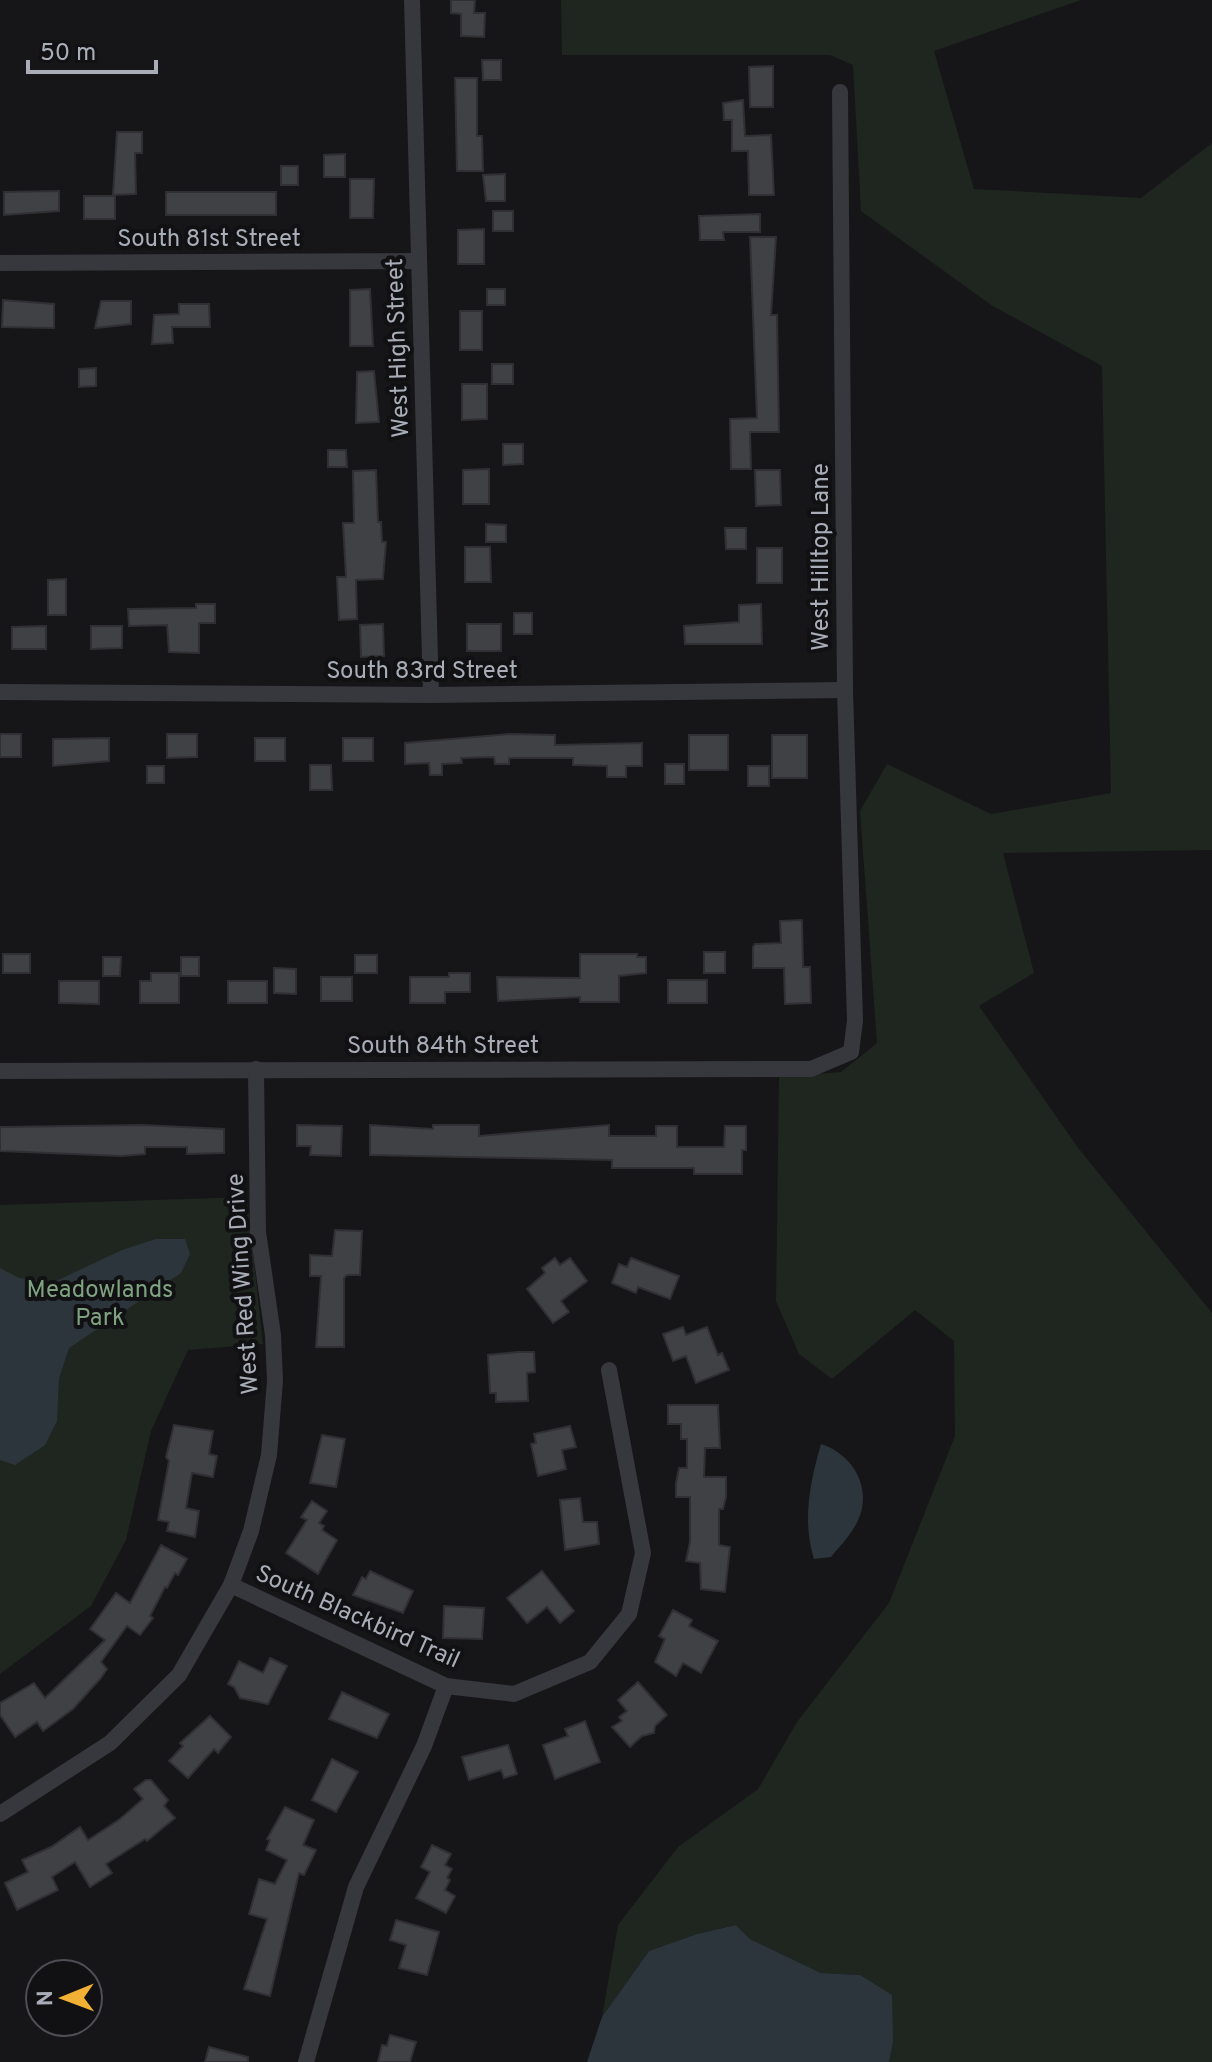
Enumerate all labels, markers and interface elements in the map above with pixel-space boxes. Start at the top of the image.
scale bar [28,24,156,74]
text: 50 m [40,39,96,69]
street label: South 81st Street [117,225,301,255]
street label: West High Street [381,258,417,438]
street label: West Hilltop Lane [807,463,837,651]
street label: South 83rd Street [326,657,518,687]
street label: South 84th Street [347,1032,539,1062]
street label: West Red Wing Drive [221,1172,267,1395]
park label: Meadowlands Park [27,1276,173,1334]
street label: South Blackbird Trail [250,1559,464,1676]
north arrow [24,1958,104,2038]
text: N [33,1990,60,2006]

